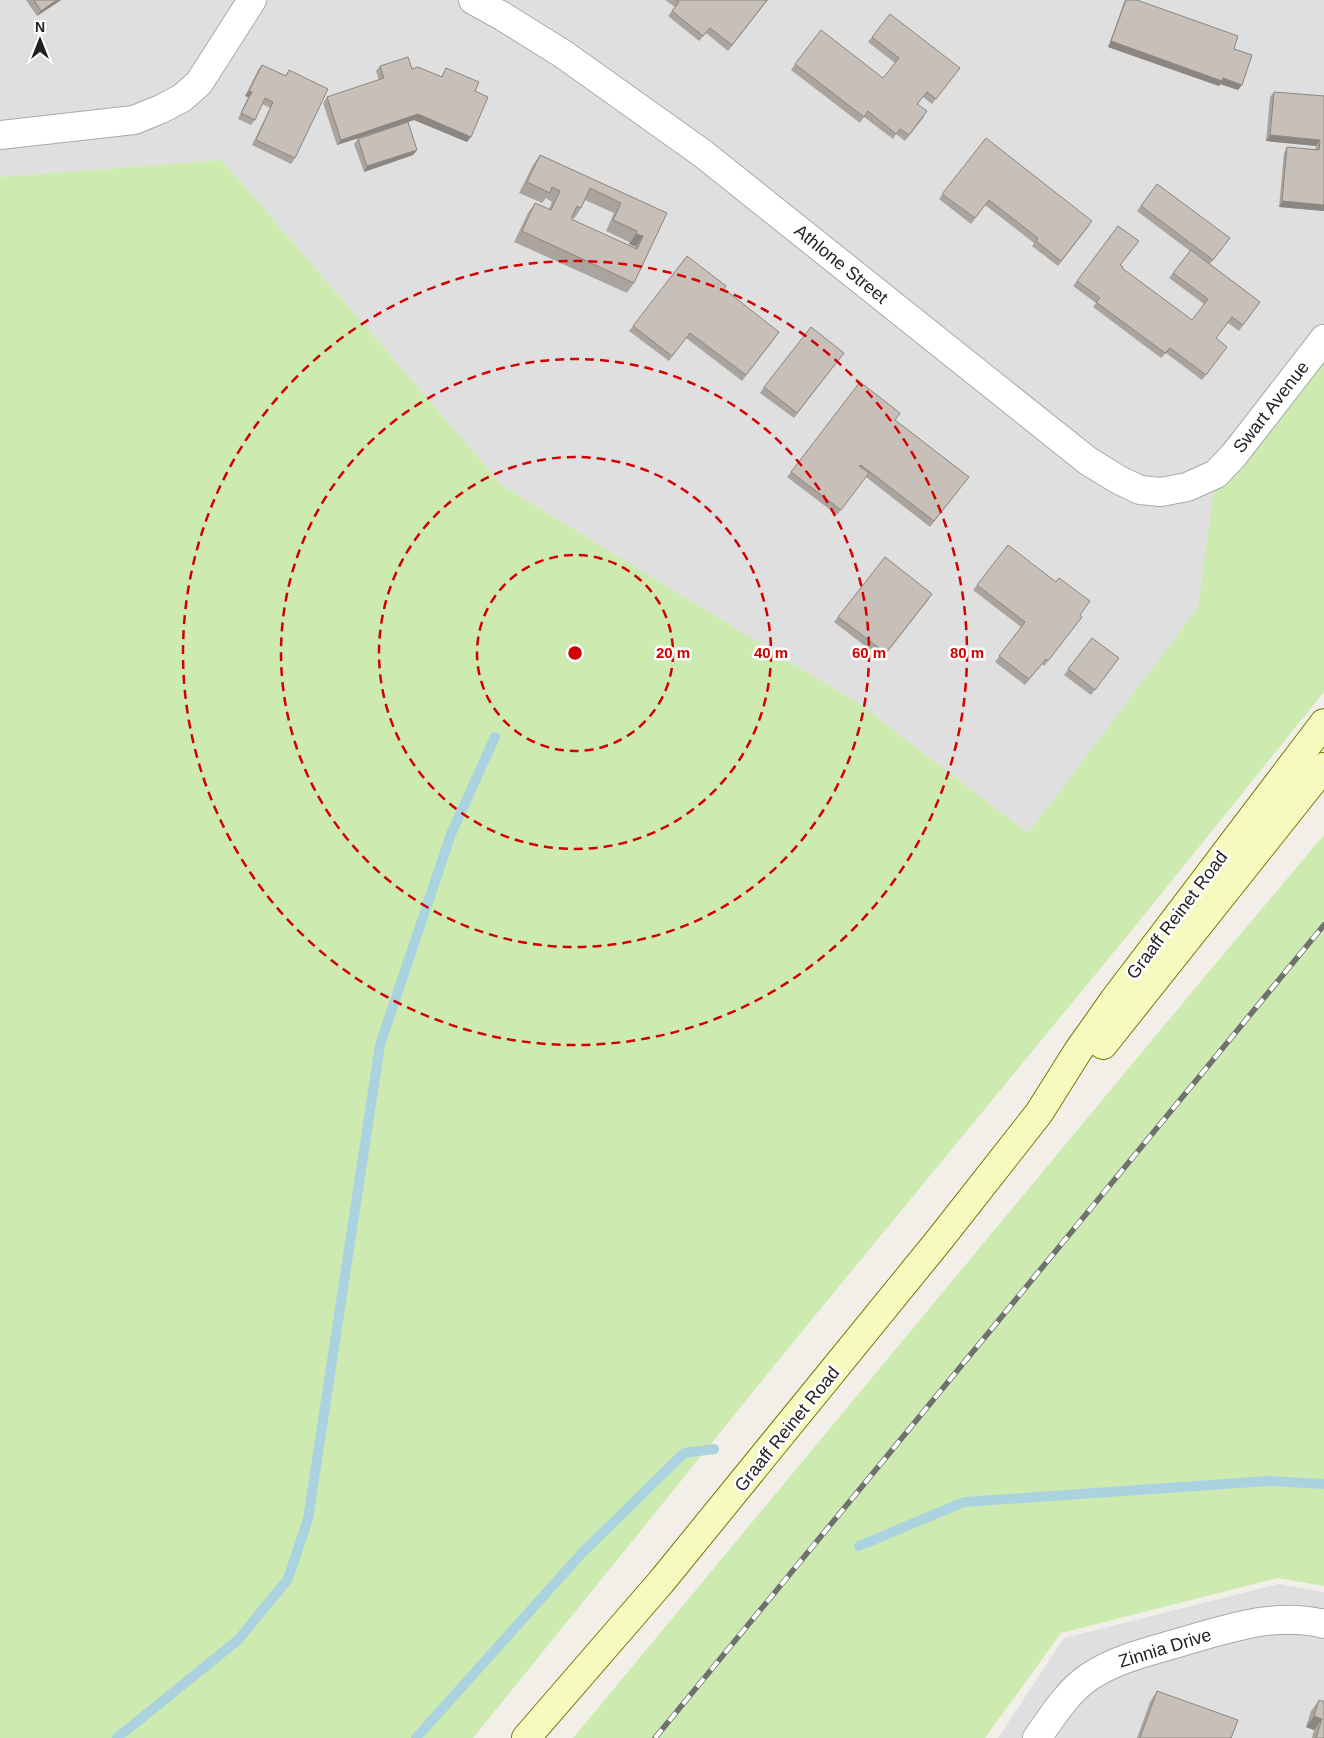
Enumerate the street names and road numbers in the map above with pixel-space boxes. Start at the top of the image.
street label: Athlone Street [790,220,892,308]
street label: Swart Avenue [1229,357,1313,457]
street label: Graaff Reinet Road [1122,847,1232,983]
street label: Graaff Reinet Road [731,1363,843,1495]
street label: Zinnia Drive [1116,1624,1214,1672]

